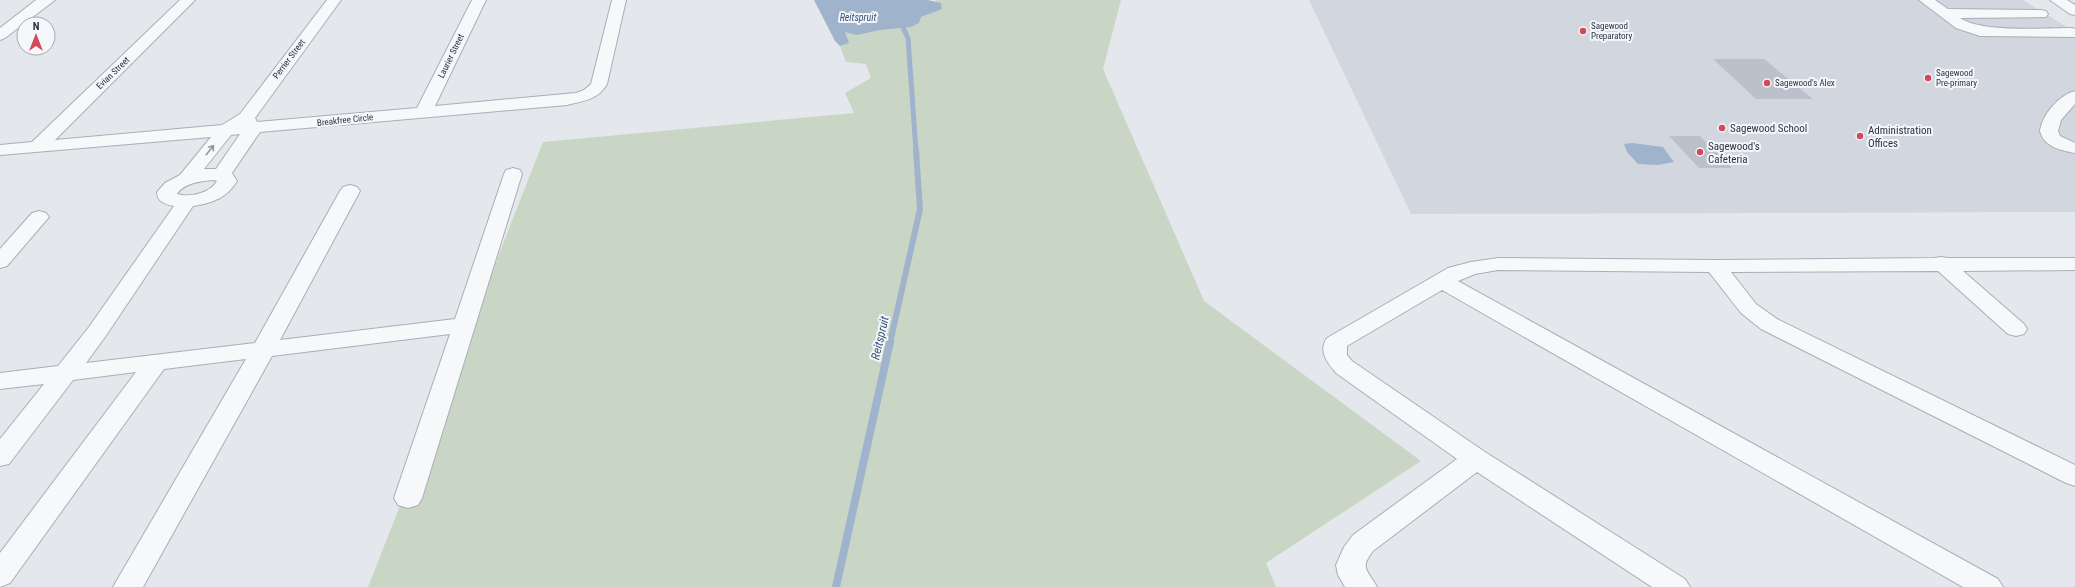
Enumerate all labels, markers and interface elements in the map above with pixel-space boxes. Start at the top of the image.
water label: Reitspruit [840,12,876,23]
north arrow [16,16,56,56]
text: N [33,20,40,33]
place label: Sagewood Preparatory [1591,21,1632,41]
marker: Sagewood Preparatory [1578,26,1588,36]
street label: Laurier Street [436,32,466,80]
street label: Perrier Street [271,37,307,81]
street label: Evian Street [94,55,132,91]
place label: Sagewood Pre-primary [1936,68,1977,88]
marker: Sagewood Pre-primary [1923,73,1933,83]
marker: Sagewood's Alex [1762,78,1772,88]
place label: Sagewood's Alex [1775,78,1835,88]
street label: Breakfree Circle [316,112,374,128]
place label: Sagewood School [1730,122,1807,135]
marker: Sagewood School [1717,123,1727,133]
place label: Administration Offices [1868,124,1932,150]
marker: Administration Offices [1855,131,1865,141]
place label: Sagewood's Cafeteria [1708,140,1760,166]
one-way arrow [206,144,215,155]
marker: Sagewood's Cafeteria [1695,147,1705,157]
water label: Reitspruit [868,314,892,361]

